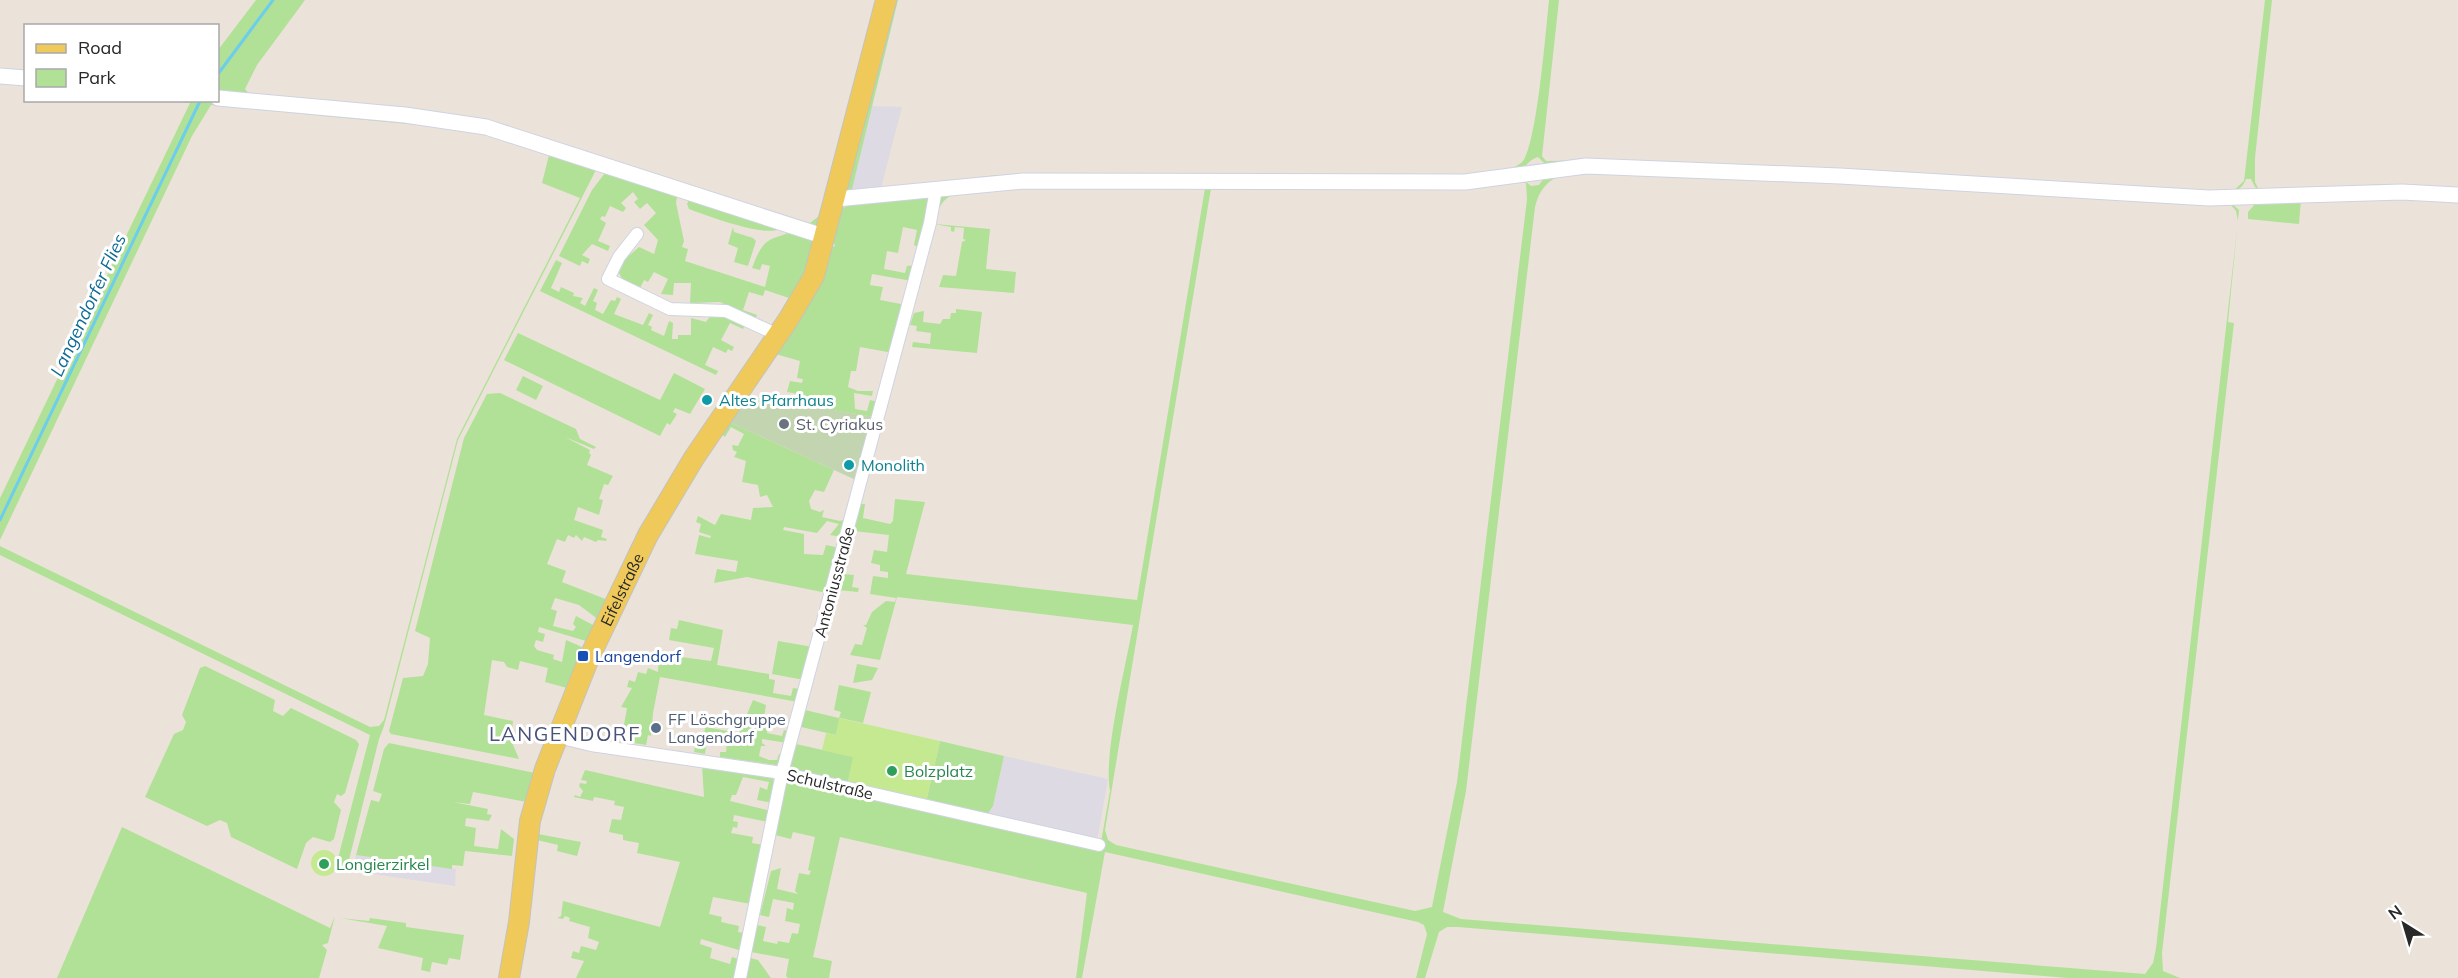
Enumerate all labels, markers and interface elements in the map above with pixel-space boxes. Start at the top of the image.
legend [24,24,219,102]
text: Road [78,36,122,59]
text: Park [78,66,117,89]
water label: Langendorfer Flies [45,230,131,380]
place label: Altes Pfarrhaus [719,390,834,410]
marker: Altes Pfarrhaus [700,393,714,407]
place label: St. Cyriakus [796,414,883,434]
marker: St. Cyriakus [777,417,791,431]
place label: Monolith [861,455,925,475]
marker: Monolith [842,458,856,472]
street label: Antoniusstraße [810,524,858,640]
street label: Eifelstraße [596,550,648,629]
place label: Langendorf [595,646,681,666]
marker: Langendorf [576,649,590,663]
place label: FF Löschgruppe Langendorf [668,709,786,747]
district label: LANGENDORF [489,721,641,746]
marker: FF Löschgruppe Langendorf [649,721,663,735]
place label: Bolzplatz [904,761,973,781]
street label: Schulstraße [785,764,875,804]
marker: Bolzplatz [885,764,899,778]
place label: Longierzirkel [336,854,430,874]
marker: Longierzirkel [317,857,331,871]
north arrow [2374,894,2434,954]
text: N [2384,900,2406,924]

